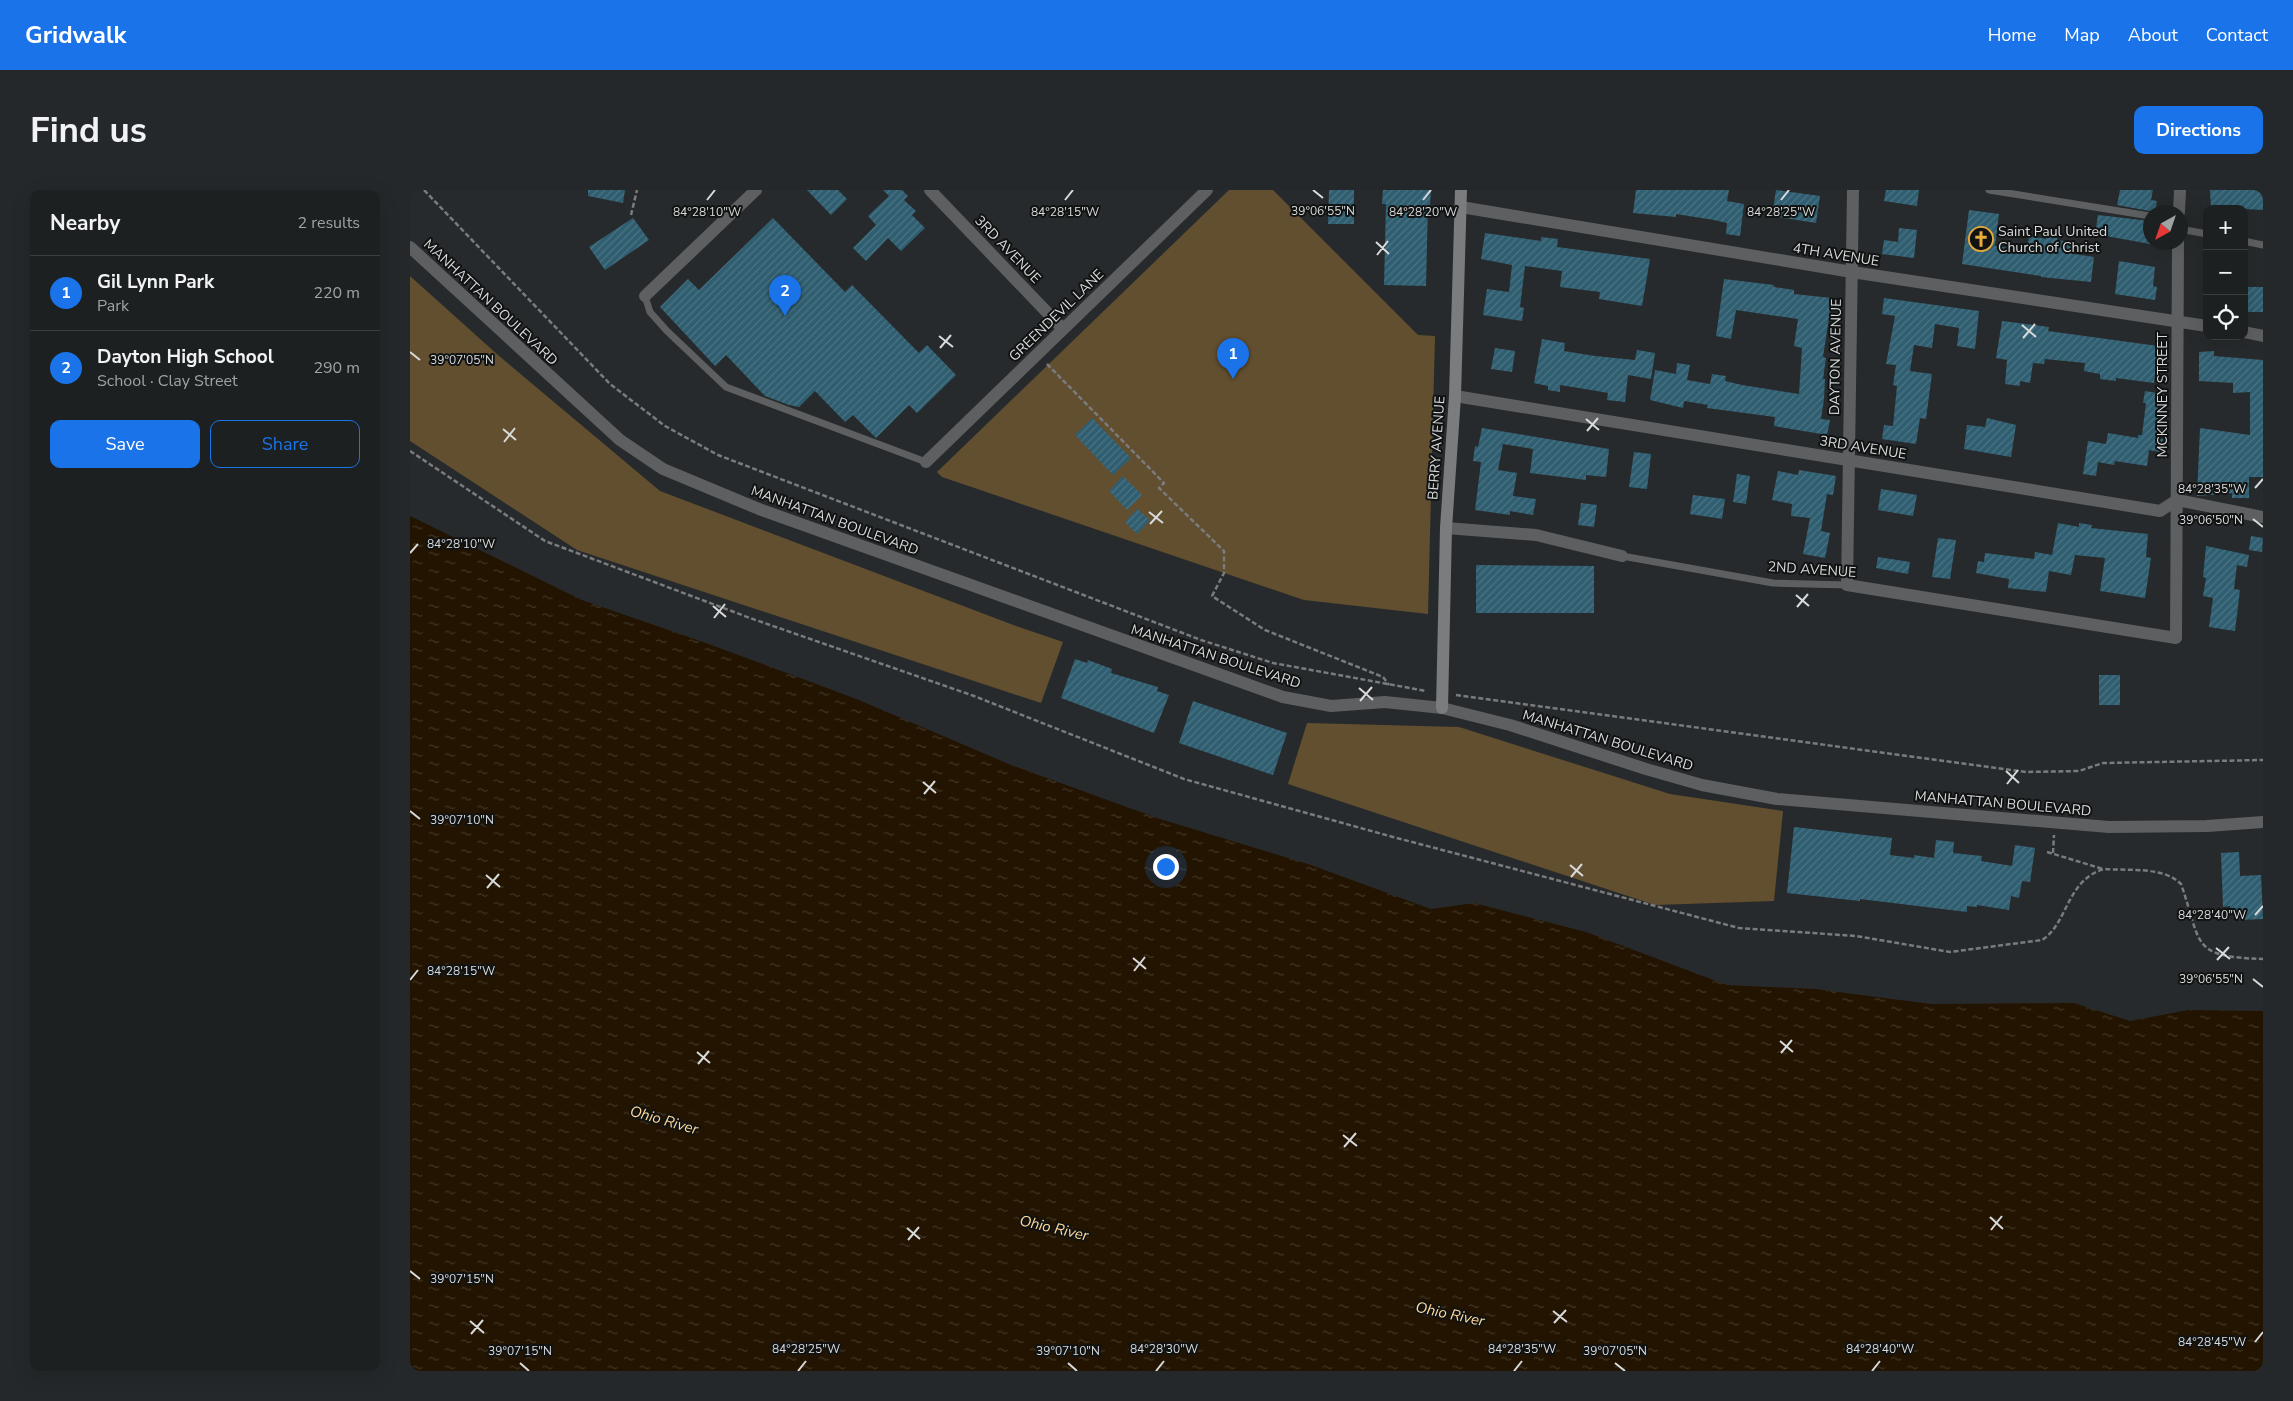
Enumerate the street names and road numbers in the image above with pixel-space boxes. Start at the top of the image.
street label: 3RD AVENUE [970,211,1045,287]
street label: MANHATTAN BOULEVARD [419,235,562,370]
street label: 4TH AVENUE [1791,238,1880,271]
street label: GREENDEVIL LANE [1005,265,1108,366]
street label: DAYTON AVENUE [1825,299,1846,415]
street label: MCKINNEY STREET [2153,332,2172,458]
street label: BERRY AVENUE [1423,395,1450,501]
street label: 3RD AVENUE [1818,431,1908,464]
street label: MANHATTAN BOULEVARD [748,481,921,560]
street label: 2ND AVENUE [1767,557,1857,582]
street label: MANHATTAN BOULEVARD [1129,620,1303,693]
street label: MANHATTAN BOULEVARD [1520,705,1695,775]
street label: MANHATTAN BOULEVARD [1914,786,2092,821]

